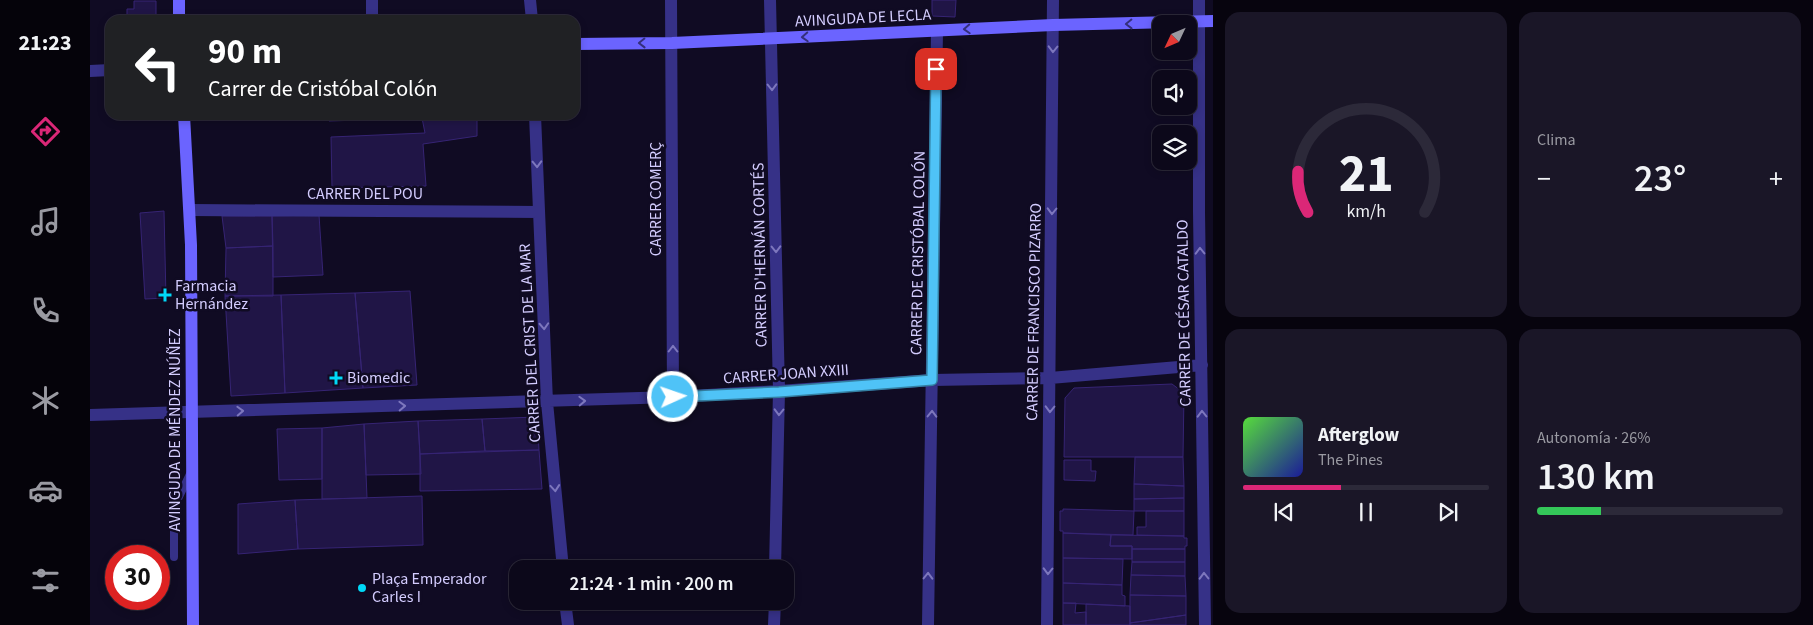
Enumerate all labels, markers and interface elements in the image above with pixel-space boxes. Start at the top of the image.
street label: AVINGUDA DE LECLA [794,3,932,33]
north arrow [1152,15,1198,60]
map controls [1152,15,1197,170]
one-way arrow [1125,18,1133,29]
one-way arrow [963,24,971,35]
text: 21:23 [18,27,72,59]
text: 90 m [208,27,282,77]
one-way arrow [800,31,808,42]
icon: left [125,35,190,100]
one-way arrow [638,38,646,48]
one-way arrow [1048,45,1058,53]
pin [915,48,957,90]
icon: arrive [922,55,950,83]
button: sound [1152,70,1197,115]
text: Carrer de Cristóbal Colón [208,73,438,105]
one-way arrow [766,83,777,91]
icon: directions [28,114,63,149]
button: layers [1152,125,1197,170]
text: Clima [1537,129,1575,151]
text: 21 [1339,138,1393,212]
street label: CARRER COMERÇ [645,142,667,256]
street label: CARRER DE CRISTÓBAL COLÓN [905,151,931,355]
text: 23° [1634,152,1686,206]
text: − [1537,159,1551,199]
text: + [1769,159,1783,199]
one-way arrow [532,160,543,168]
street label: CARRER D'HERNÁN CORTÉS [747,162,773,348]
street label: CARRER DEL POU [307,183,423,205]
text: km/h [1346,199,1386,224]
street label: CARRER DE FRANCISCO PIZARRO [1021,203,1047,421]
icon: music [28,204,63,239]
one-way arrow [1046,207,1057,215]
street label: CARRER DE CÉSAR CATALDO [1171,219,1197,407]
street label: CARRER DEL CRIST DE LA MAR [514,243,546,443]
one-way arrow [771,246,781,254]
one-way arrow [1194,247,1205,255]
place label: Farmacia Hernández [175,275,248,315]
marker: Farmacia Hernández [159,289,171,301]
icon: phone [28,293,63,328]
one-way arrow [539,322,549,330]
street label: AVINGUDA DE MÉNDEZ NÚÑEZ [164,328,186,532]
one-way arrow [668,344,678,352]
street label: CARRER JOAN XXIII [722,359,850,389]
place label: Biomedic [347,367,410,389]
position arrow [646,370,698,422]
marker: Biomedic [329,371,343,385]
icon: climate [28,383,63,418]
one-way arrow [578,395,586,406]
one-way arrow [399,401,407,411]
one-way arrow [1045,405,1055,413]
one-way arrow [236,406,244,416]
one-way arrow [774,408,784,416]
one-way arrow [926,410,937,418]
one-way arrow [1197,410,1208,418]
text: Afterglow [1318,422,1399,449]
text: Autonomía · 26% [1537,427,1650,449]
text: The Pines [1318,449,1383,471]
text: 130 km [1537,450,1655,504]
icon: car [28,473,63,508]
one-way arrow [549,484,560,492]
icon: previous [1270,498,1298,526]
icon: pause [1352,498,1380,526]
icon: next [1434,498,1462,526]
speed limit sign: 30 [105,545,170,610]
icon: filters [28,563,63,598]
place label: Plaça Emperador Carles I [372,568,487,608]
one-way arrow [1043,568,1053,575]
text: 21:24 · 1 min · 200 m [569,571,734,598]
one-way arrow [923,572,934,580]
one-way arrow [1199,572,1209,580]
marker: Plaça Emperador Carles I [356,582,368,594]

